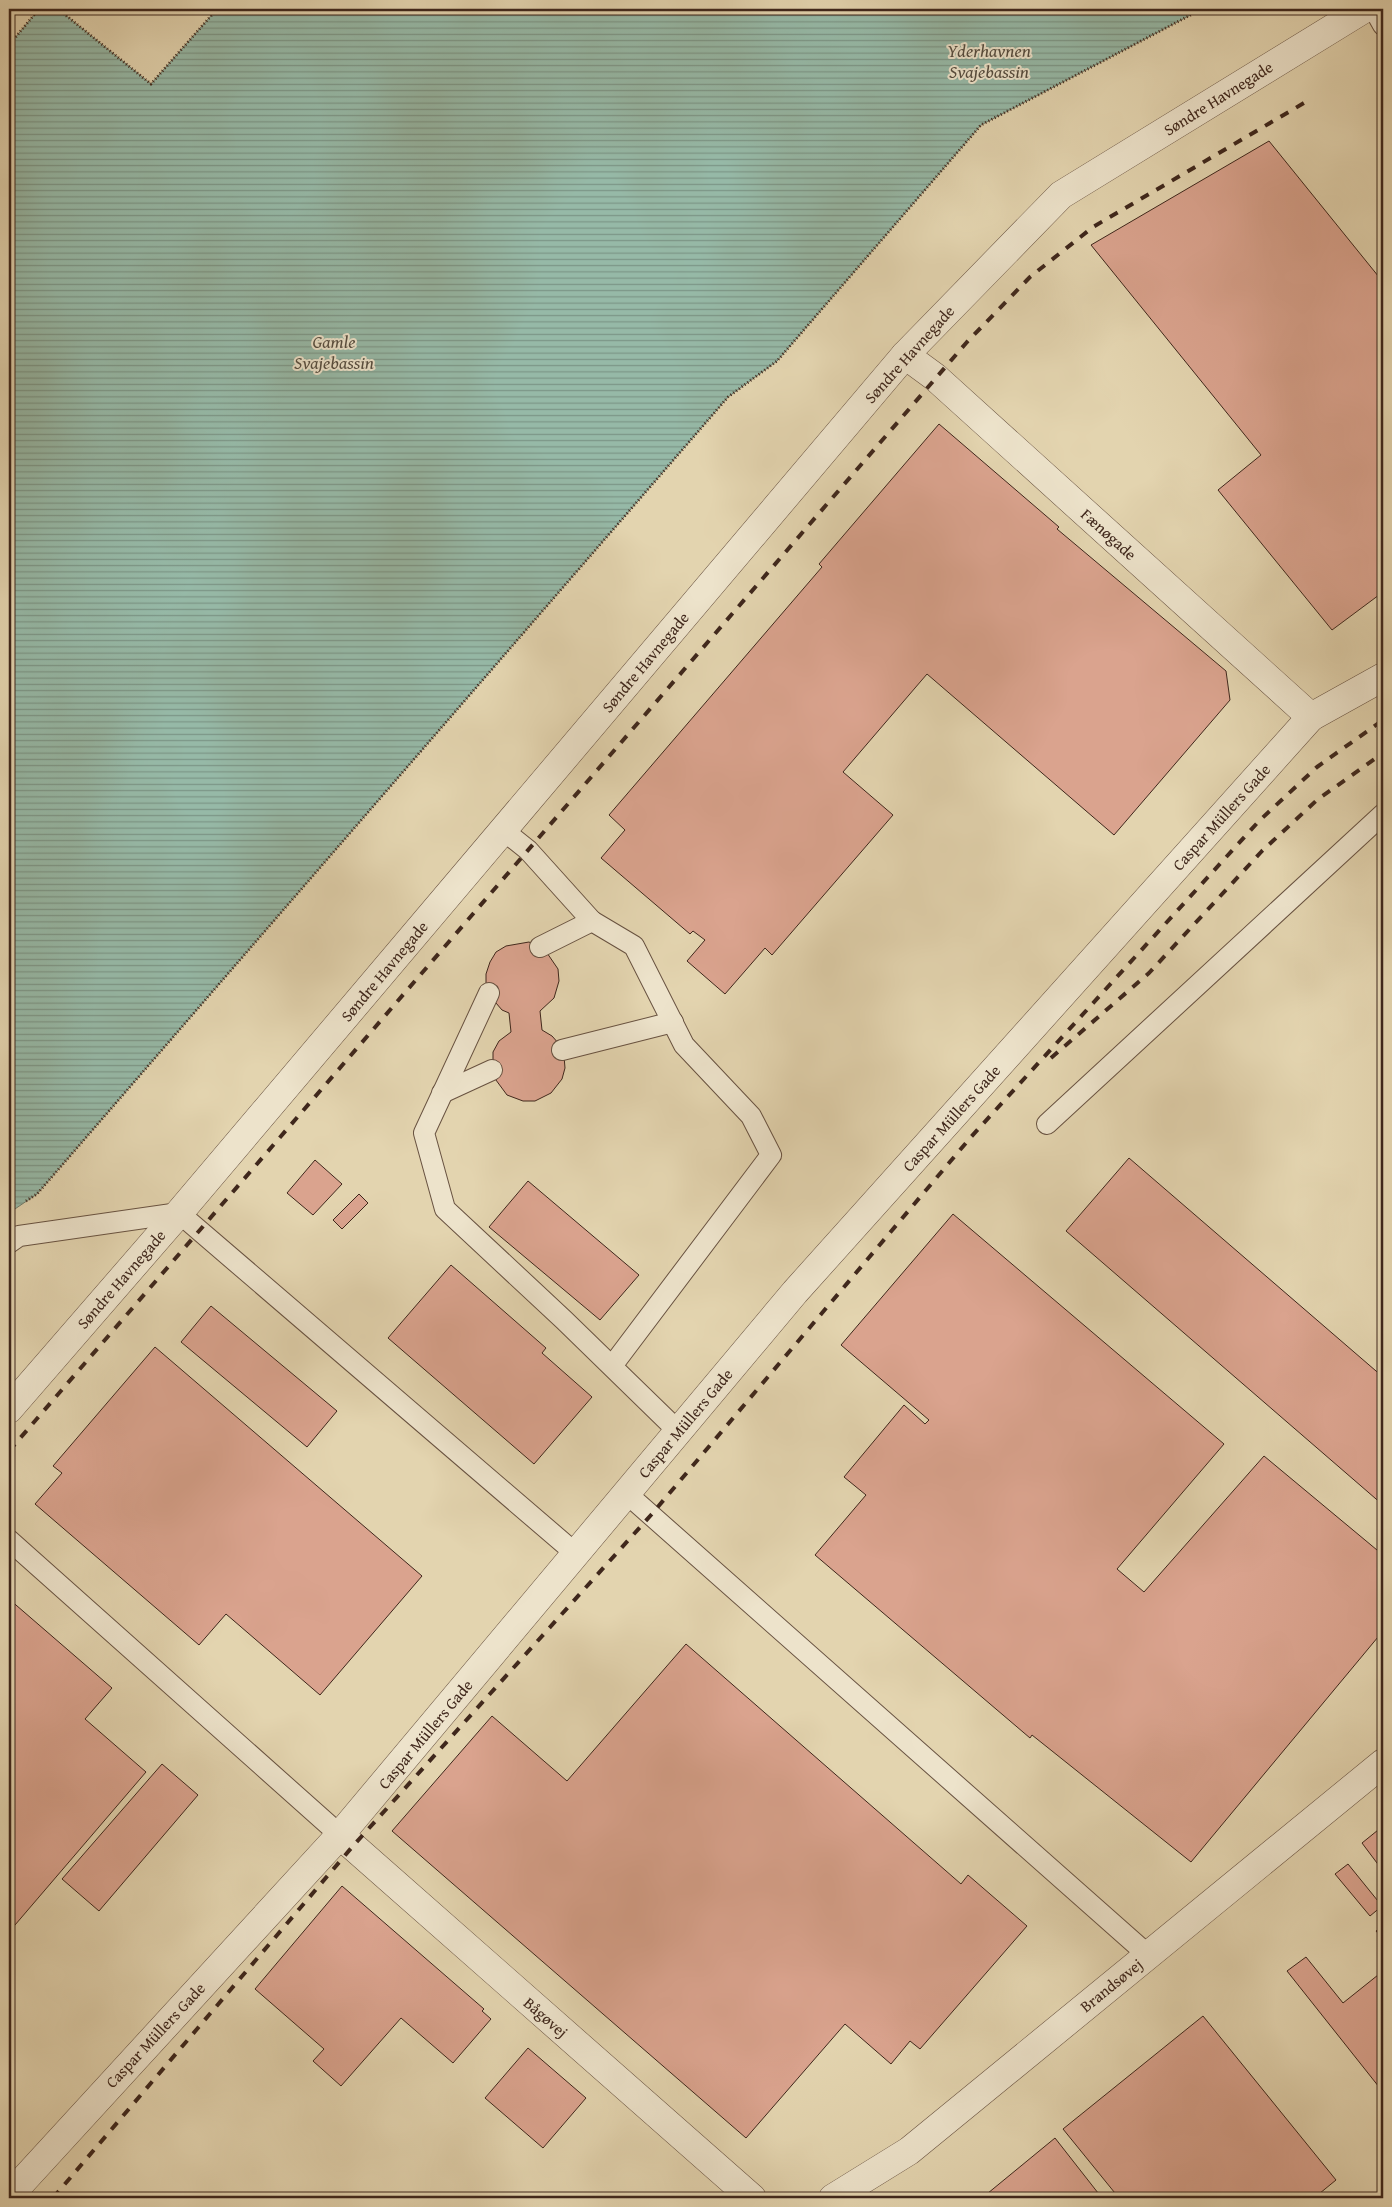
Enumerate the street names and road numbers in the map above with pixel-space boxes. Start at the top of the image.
street label: Søndre Havnegade [1159,55,1277,141]
street label: Søndre Havnegade [858,300,960,408]
street label: Fænøgade [1076,502,1142,566]
street label: Søndre Havnegade [596,606,694,718]
street label: Caspar Müllers Gade [1166,758,1276,876]
street label: Søndre Havnegade [335,915,433,1027]
street label: Caspar Müllers Gade [896,1059,1006,1177]
street label: Søndre Havnegade [71,1224,171,1334]
street label: Caspar Müllers Gade [632,1363,738,1483]
street label: Caspar Müllers Gade [372,1674,478,1794]
street label: Brandsøvej [1074,1952,1148,2018]
street label: Caspar Müllers Gade [100,1977,210,2093]
street label: Bågøvej [518,1991,574,2043]

